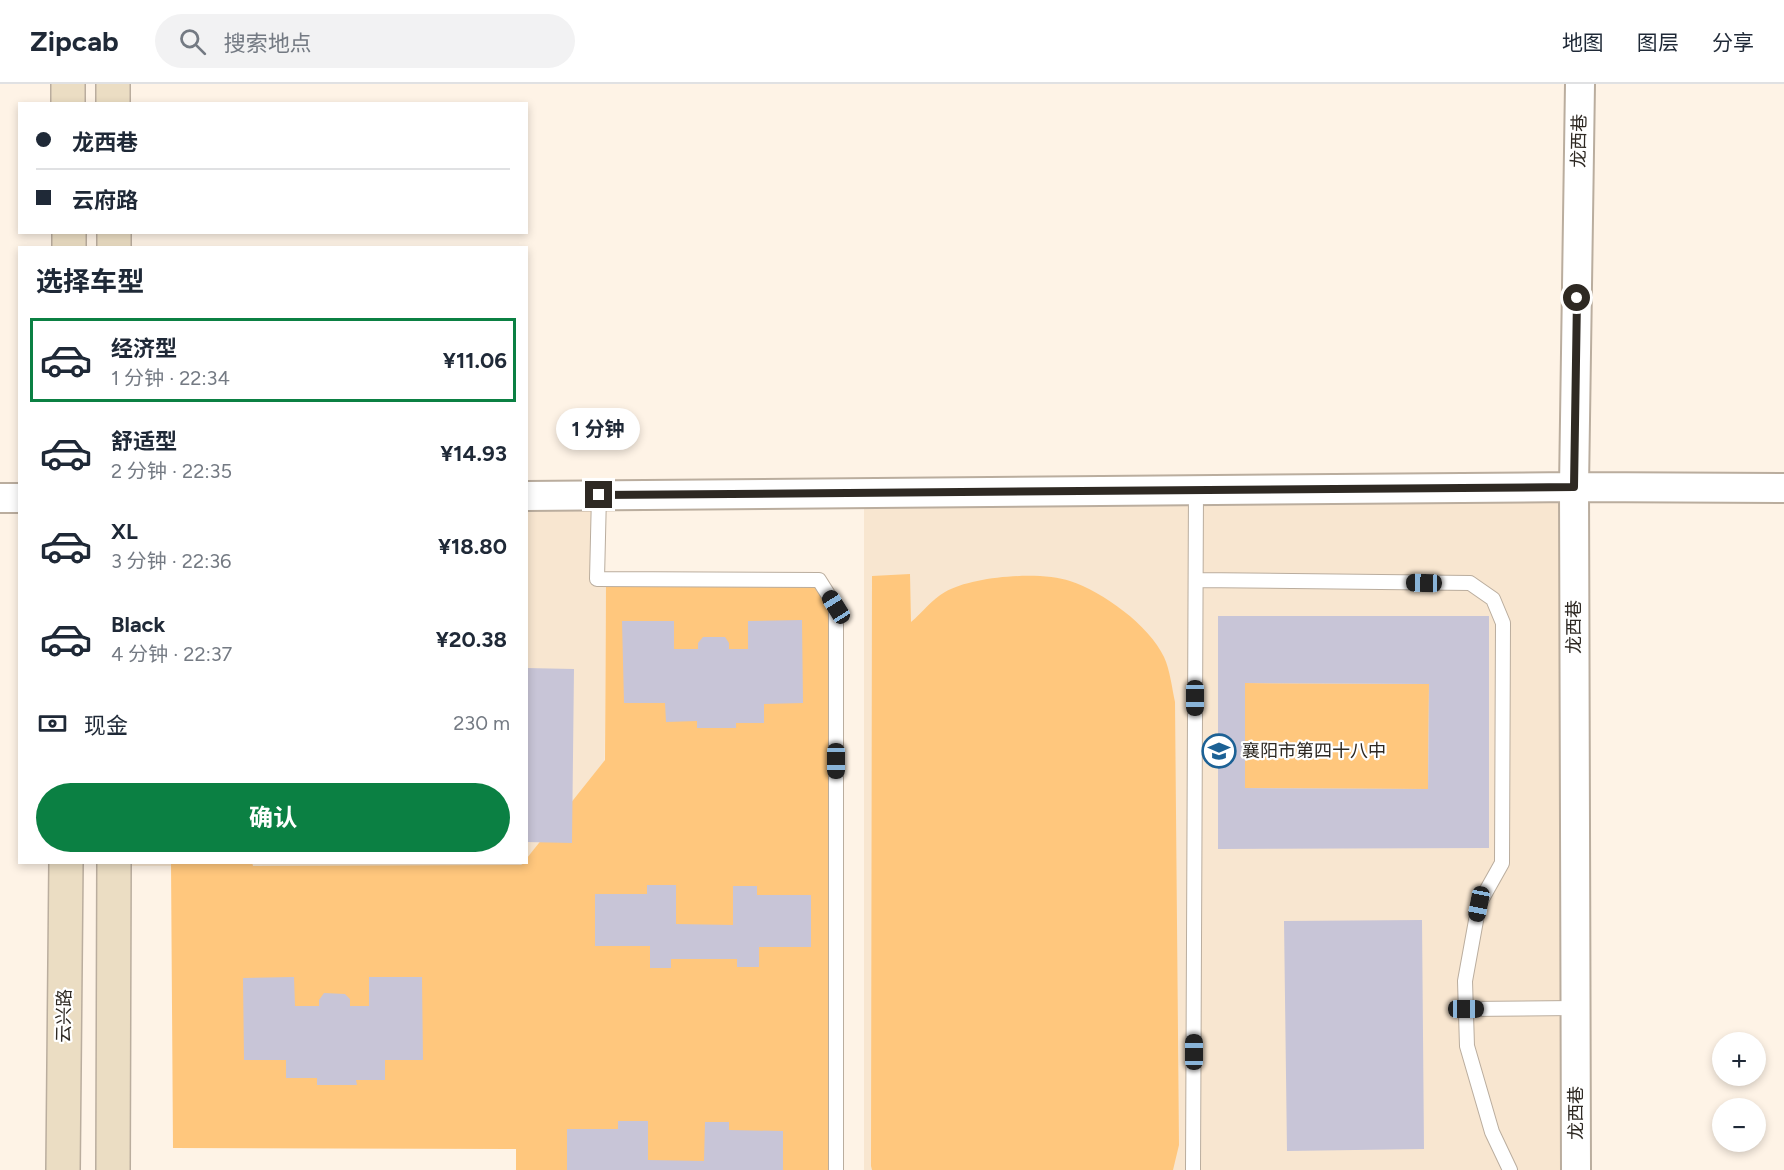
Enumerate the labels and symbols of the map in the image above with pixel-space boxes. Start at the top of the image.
street label: 龙西巷 [1568,114,1590,168]
route start [1563,284,1590,311]
callout: 1 分钟 [557,408,641,450]
route end [585,481,612,508]
car [1406,574,1442,592]
car [819,587,853,627]
street label: 龙西巷 [1563,600,1585,654]
car [1186,680,1204,716]
school or university icon: 襄阳市第四十八中 [1201,733,1237,769]
place label: 襄阳市第四十八中 [1242,740,1386,762]
car [827,743,845,779]
car [1467,885,1491,923]
street label: 云兴路 [53,989,75,1043]
car [1448,1000,1484,1018]
car [1185,1034,1203,1070]
street label: 龙西巷 [1565,1086,1587,1140]

